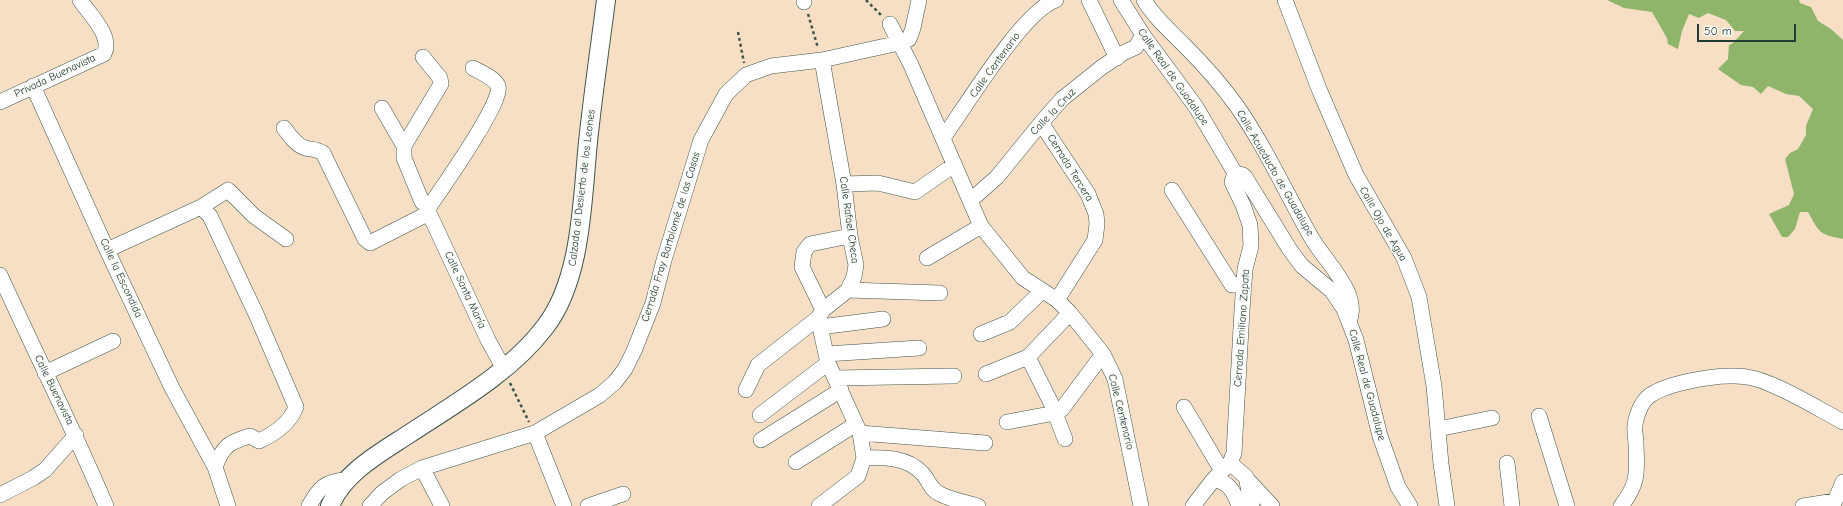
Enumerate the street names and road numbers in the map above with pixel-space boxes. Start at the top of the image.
street label: Calle Real de Guadalupe [1135,26,1211,128]
street label: Calle Centenario [967,30,1023,100]
street label: Privada Buenavista [12,51,98,101]
street label: Calle la Cruz [1028,86,1078,138]
street label: Calle Acueducto de Guadalupe [1233,108,1317,238]
street label: Calzada al Desierto de los Leones [566,109,598,267]
street label: Cerrada Tercera [1044,132,1096,204]
street label: Cerrada Fray Bartolomé de las Casas [639,150,703,324]
street label: Calle Rafael Checa [836,176,862,264]
street label: Calle Ojo de Agua [1356,184,1410,264]
street label: Calle la Escondida [97,236,145,320]
street label: Calle Santa María [441,249,489,331]
street label: Cerrada Emiliano Zapata [1231,269,1253,387]
street label: Calle Real de Guadalupe [1346,328,1388,442]
street label: Calle Buenavista [31,353,77,427]
street label: Calle Centenario [1105,373,1137,451]

